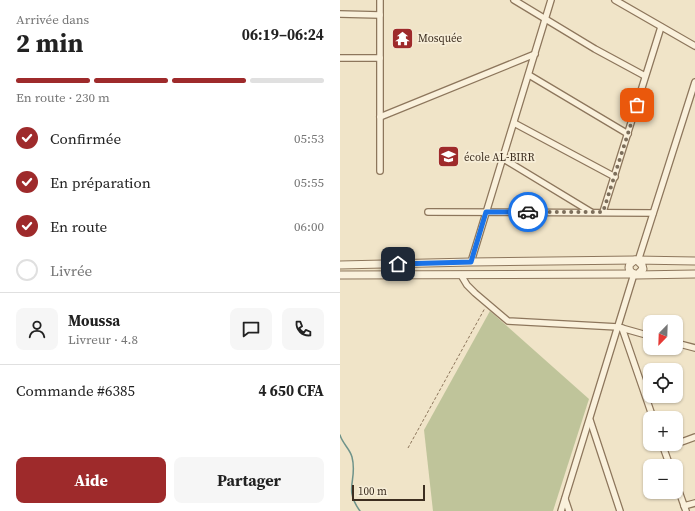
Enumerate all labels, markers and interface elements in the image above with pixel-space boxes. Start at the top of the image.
text: Arrivée dans [16,11,89,28]
text: 06:19–06:24 [242,24,324,45]
text: 2 min [16,25,83,61]
temple icon: Mosquée [389,25,415,51]
place label: Mosquée [418,31,463,46]
pin [620,88,654,122]
text: En route · 230 m [16,89,110,106]
icon: bag [626,94,648,116]
icon: check [16,127,38,149]
text: Confirmée [50,128,121,149]
text: 05:53 [294,130,324,147]
school or university icon: école AL-BIRR [435,144,461,170]
place label: école AL-BIRR [464,150,535,165]
icon: check [16,171,38,193]
text: En préparation [50,172,151,193]
text: 05:55 [294,174,324,191]
courier [508,192,548,232]
icon: car [517,201,539,223]
icon: check [16,215,38,237]
text: En route [50,216,107,237]
text: 06:00 [294,218,324,235]
pin [381,247,415,281]
icon: home [387,253,409,275]
text: Livrée [50,260,92,281]
button: person [16,308,58,350]
button: chat [230,308,272,350]
button: phone [282,308,324,350]
text: Moussa [68,310,120,331]
north arrow [643,315,683,355]
map controls [643,315,683,499]
text: Livreur · 4.8 [68,331,138,348]
button: locate [643,363,683,403]
text: Commande #6385 [16,380,135,401]
text: 4 650 CFA [258,380,324,401]
button: + [643,411,683,451]
button: Aide [16,457,166,503]
button: Partager [174,457,324,503]
button: − [643,459,683,499]
scale bar [352,483,425,502]
text: 100 m [358,484,387,499]

